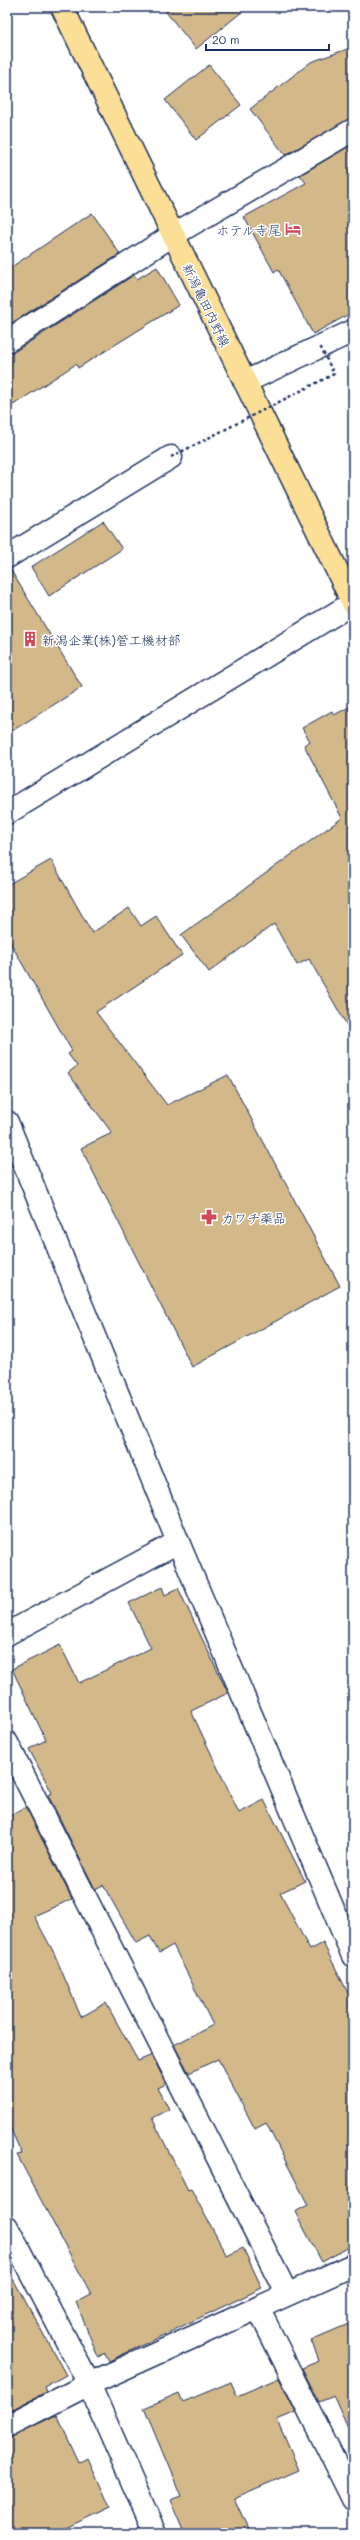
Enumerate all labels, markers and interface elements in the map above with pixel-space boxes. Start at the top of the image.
scale bar [206,26,329,52]
text: 20 m [212,31,240,47]
hotel icon: ホテル寺尾 [284,220,302,238]
place label: ホテル寺尾 [217,221,281,238]
street label: 新潟亀田内野線 [179,260,235,351]
building icon: 新潟企業(株)管工機材部 [21,630,39,648]
place label: 新潟企業(株)管工機材部 [42,631,181,648]
pharmacy icon: カワチ薬品 [200,1208,218,1226]
place label: カワチ薬品 [221,1209,286,1226]

